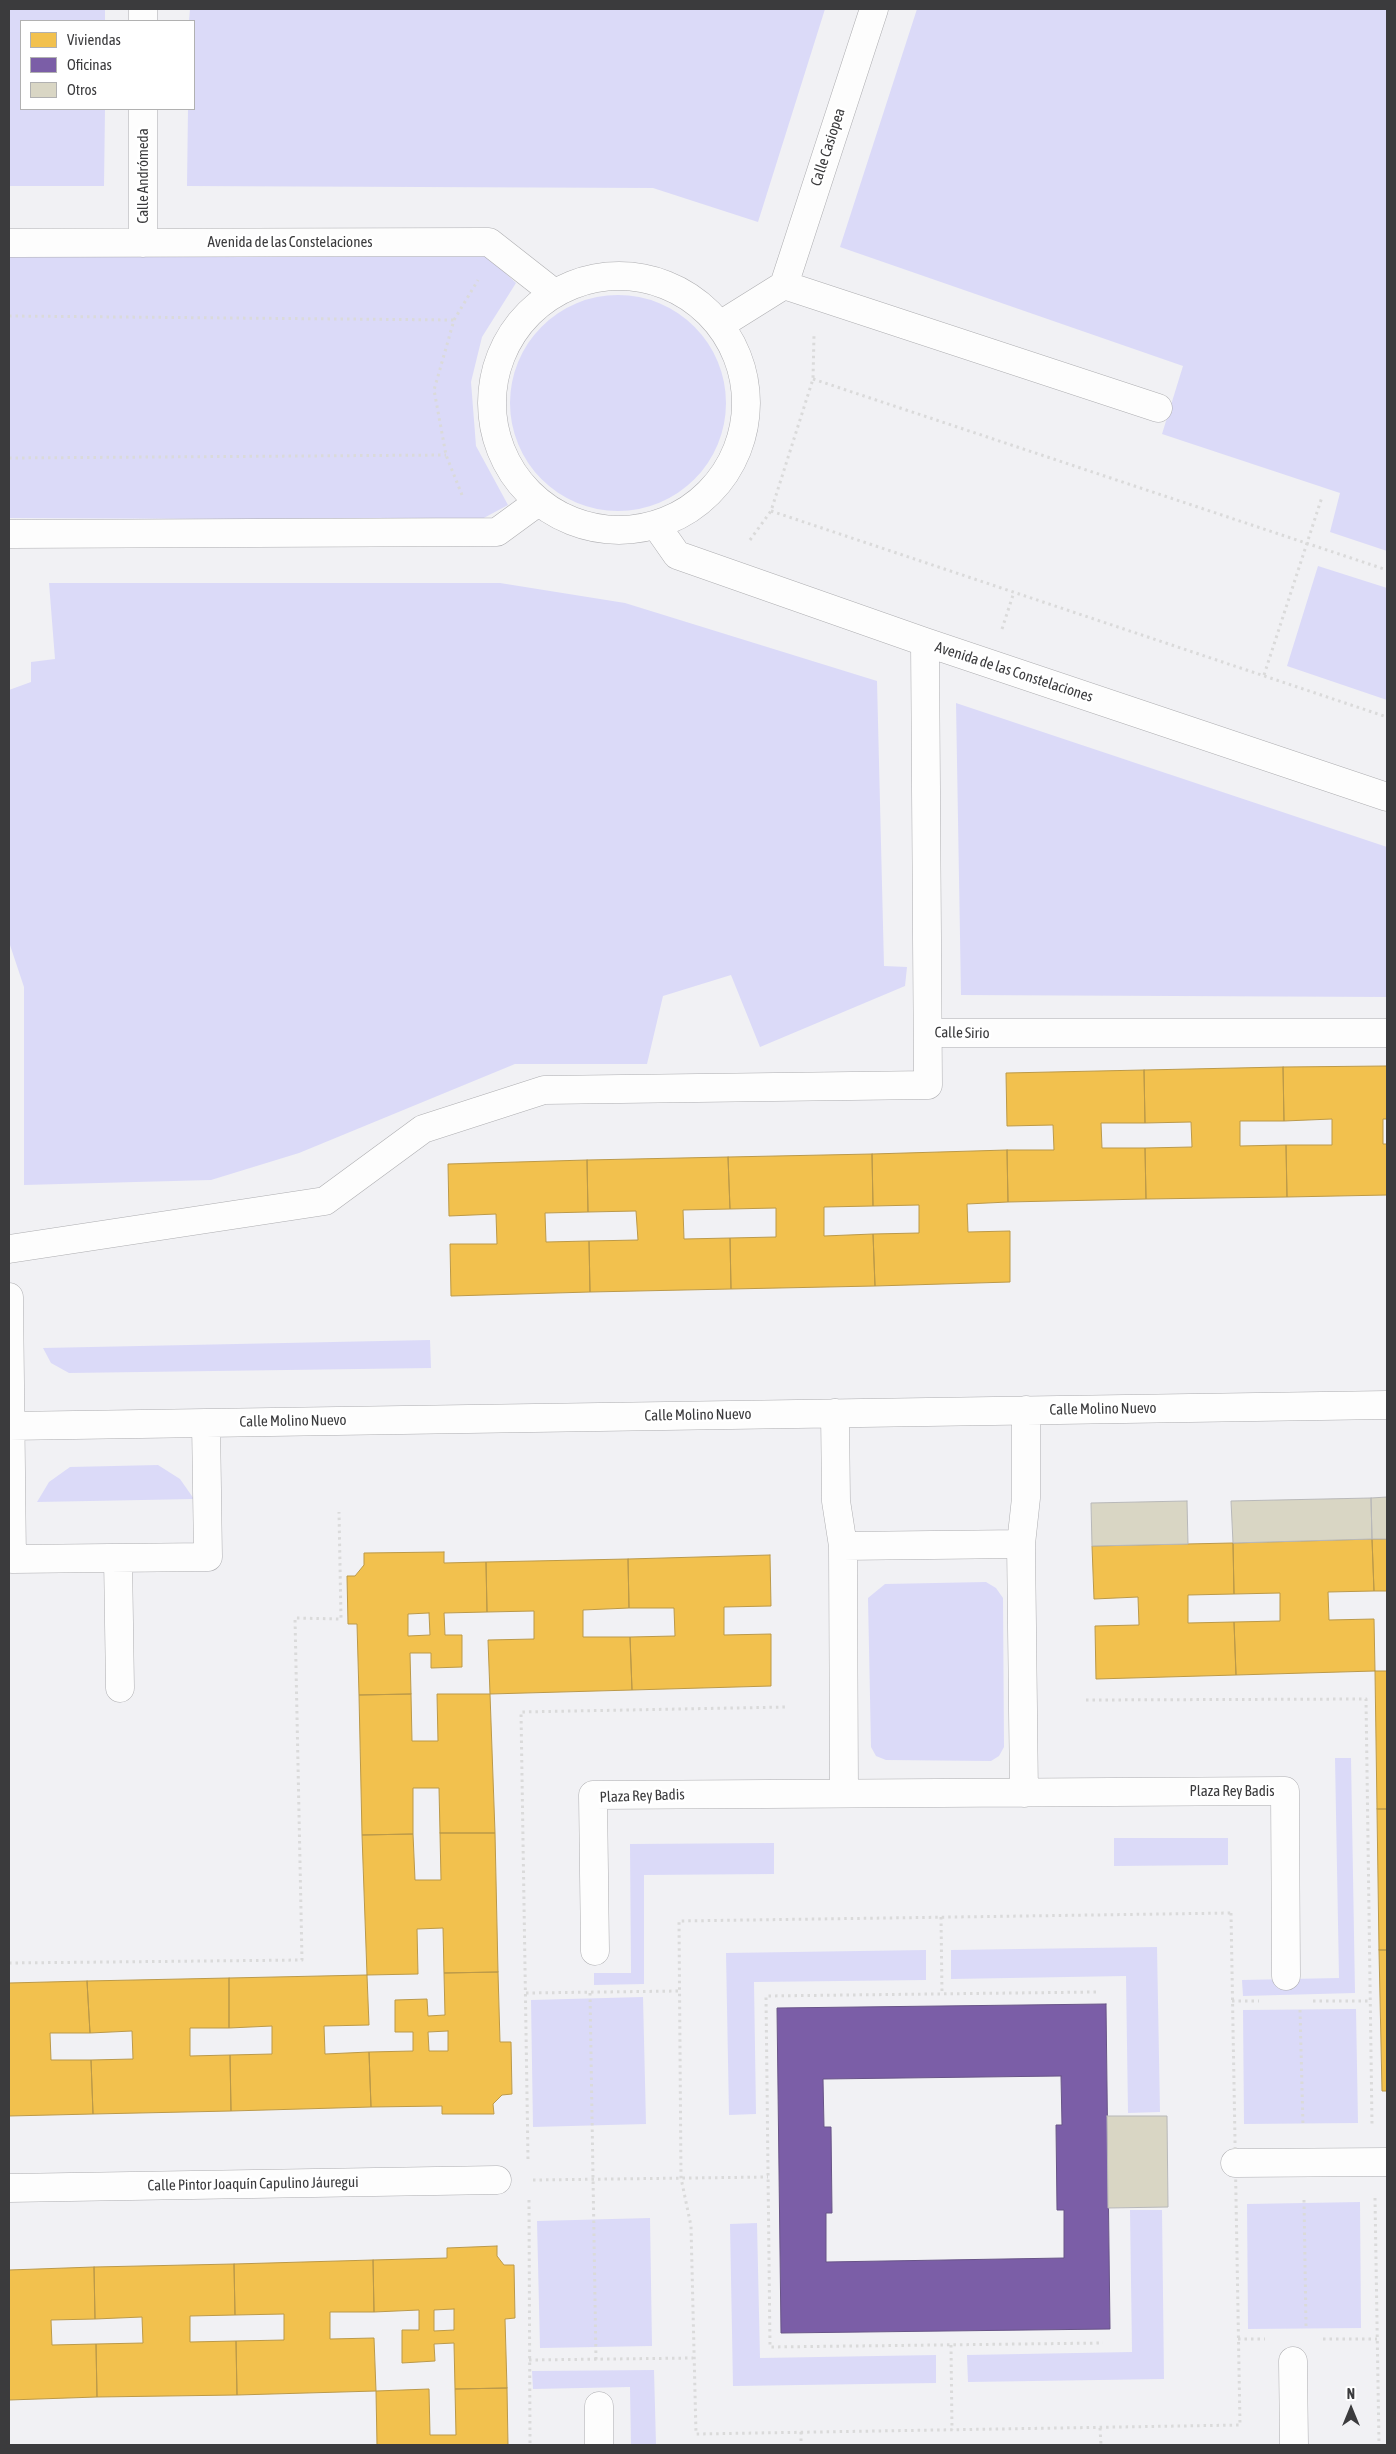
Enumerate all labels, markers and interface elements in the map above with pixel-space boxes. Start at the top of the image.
legend [20,20,195,110]
text: Viviendas [67,31,121,48]
text: Oficinas [67,56,112,73]
text: Otros [67,81,97,98]
street label: Calle Casiopea [807,106,849,188]
street label: Calle Andrómeda [134,128,152,224]
street label: Avenida de las Constelaciones [207,233,373,251]
street label: Avenida de las Constelaciones [933,638,1095,706]
street label: Calle Sirio [934,1024,990,1042]
street label: Calle Molino Nuevo [1049,1399,1157,1419]
street label: Calle Molino Nuevo [644,1405,752,1425]
street label: Calle Molino Nuevo [239,1411,347,1431]
street label: Plaza Rey Badis [1189,1782,1275,1800]
street label: Plaza Rey Badis [599,1786,685,1806]
street label: Calle Pintor Joaquín Capulino Jáuregui [147,2173,359,2195]
north arrow [1326,2384,1376,2434]
text: N [1347,2386,1355,2402]

